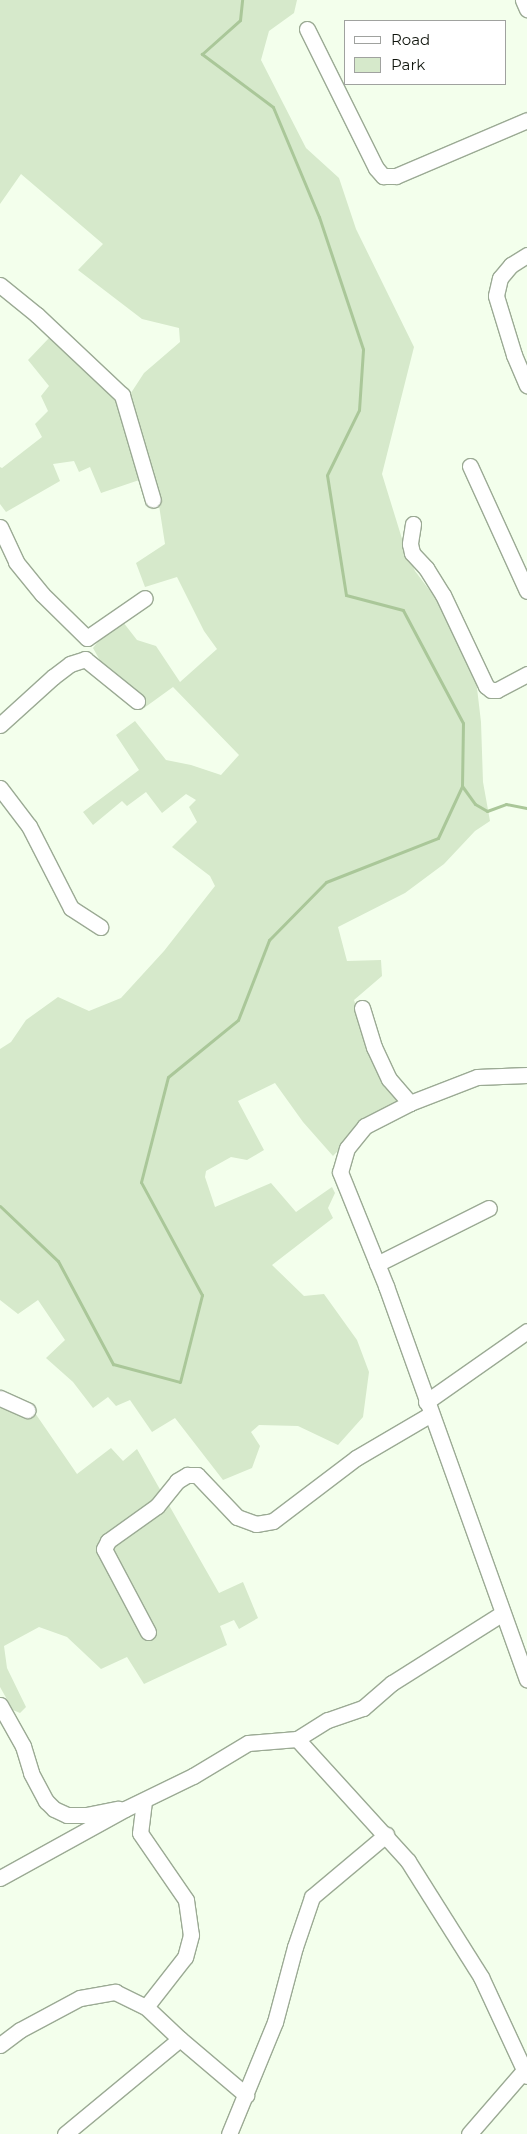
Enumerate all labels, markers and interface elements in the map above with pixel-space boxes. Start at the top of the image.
legend [344,20,507,85]
text: Road [391,30,430,49]
text: Park [391,55,425,74]

